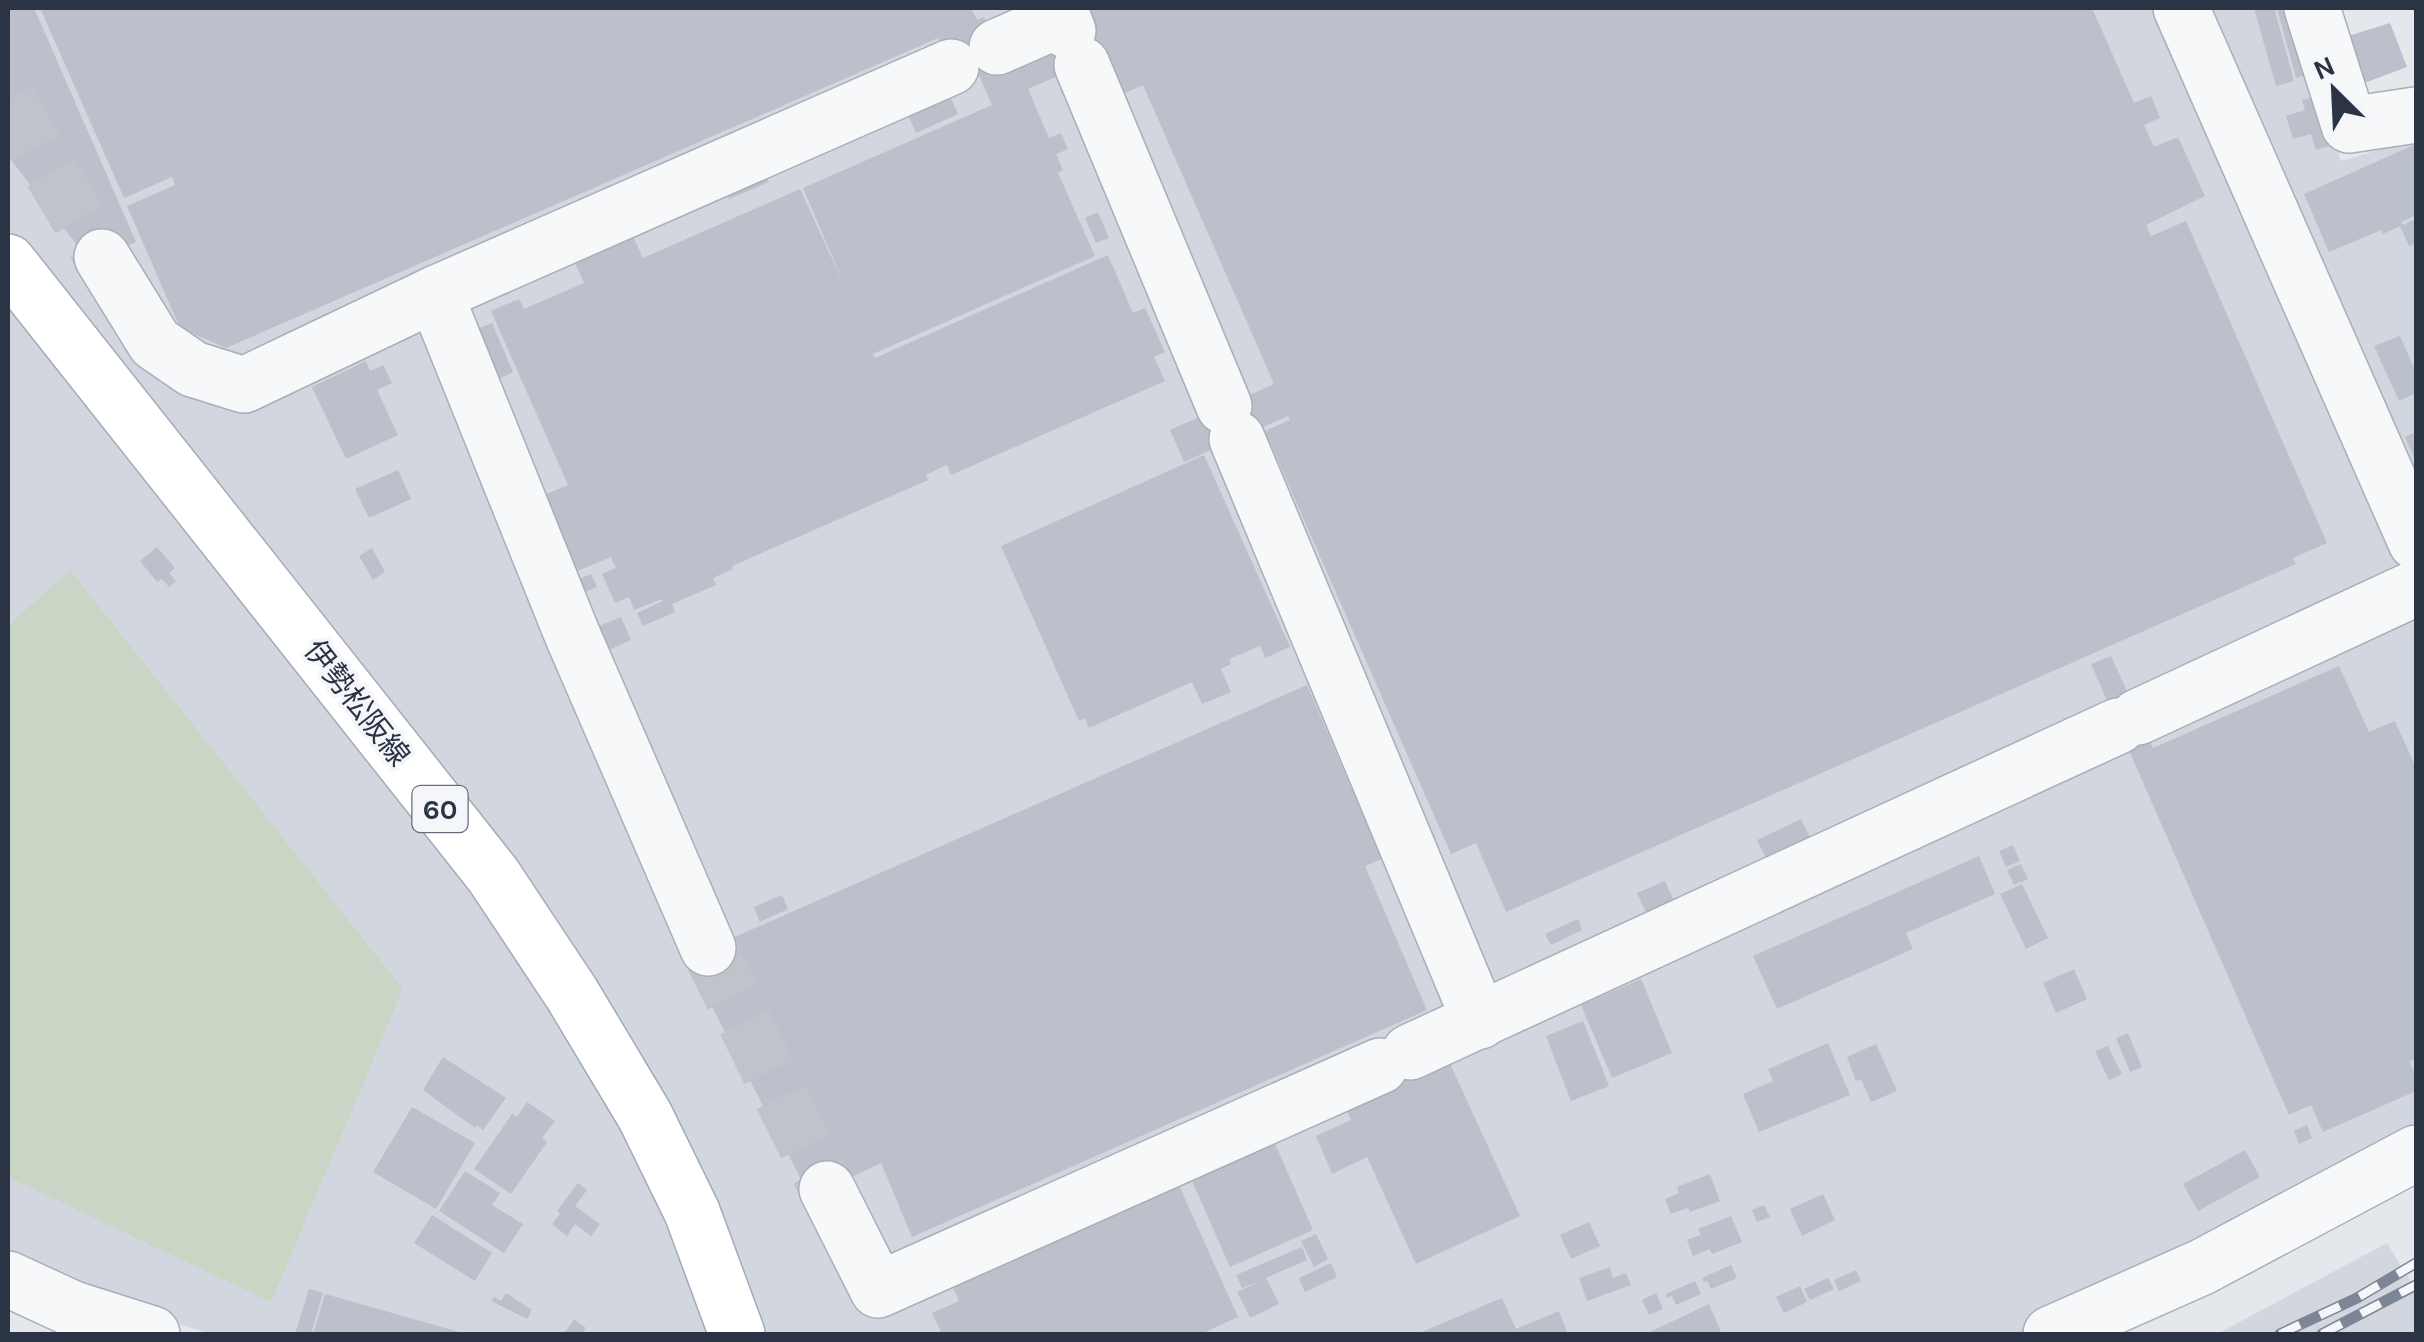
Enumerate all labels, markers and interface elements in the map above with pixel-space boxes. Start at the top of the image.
north arrow [2284,40,2384,140]
text: N [2308,48,2340,87]
street label: 伊勢松阪線 [297,633,417,773]
road number: 60 [412,786,468,832]

